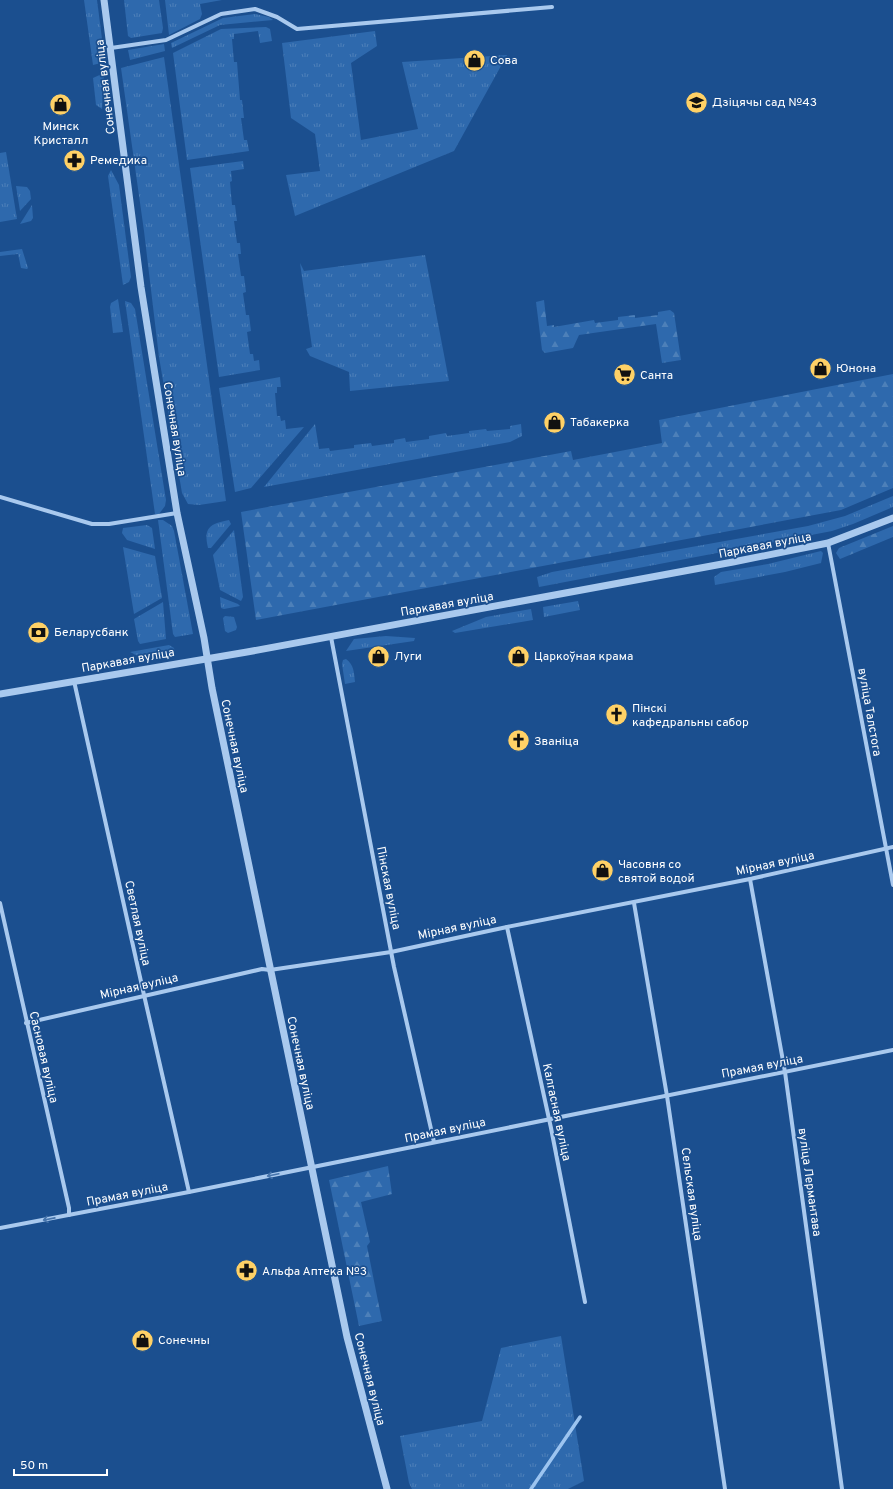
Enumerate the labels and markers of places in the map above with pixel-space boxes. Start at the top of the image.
shop icon: Сова [461,47,487,73]
place label: Сова [490,53,518,69]
school or university icon: Дзіцячы сад №43 [683,89,709,115]
shop icon: Минск Кристалл [48,92,74,118]
place label: Дзіцячы сад №43 [712,95,817,111]
place label: Минск Кристалл [34,119,88,149]
pharmacy icon: Ремедика [62,147,88,173]
place label: Ремедика [90,153,147,169]
shop icon: Юнона [808,355,834,381]
place label: Юнона [836,361,876,377]
supermarket icon: Санта [612,362,638,388]
place label: Санта [640,368,673,384]
shop icon: Табакерка [542,409,568,435]
place label: Табакерка [570,415,629,431]
bank icon: Беларусбанк [26,619,52,645]
place label: Беларусбанк [54,625,129,641]
shop icon: Луги [366,643,392,669]
shop icon: Царкоўная крама [506,643,532,669]
place label: Луги [394,649,422,665]
place label: Царкоўная крама [534,649,633,665]
place label: Пінскі кафедральны сабор [632,701,749,731]
church icon: Пінскі кафедральны сабор [603,702,629,728]
church icon: Званіца [505,728,531,754]
place label: Званіца [534,734,579,750]
place label: Часовня со святой водой [618,857,695,887]
shop icon: Часовня со святой водой [590,858,616,884]
pharmacy icon: Альфа Аптека №3 [234,1258,260,1284]
place label: Альфа Аптека №3 [262,1264,367,1280]
shop icon: Сонечны [129,1327,155,1353]
place label: Сонечны [158,1333,210,1349]

